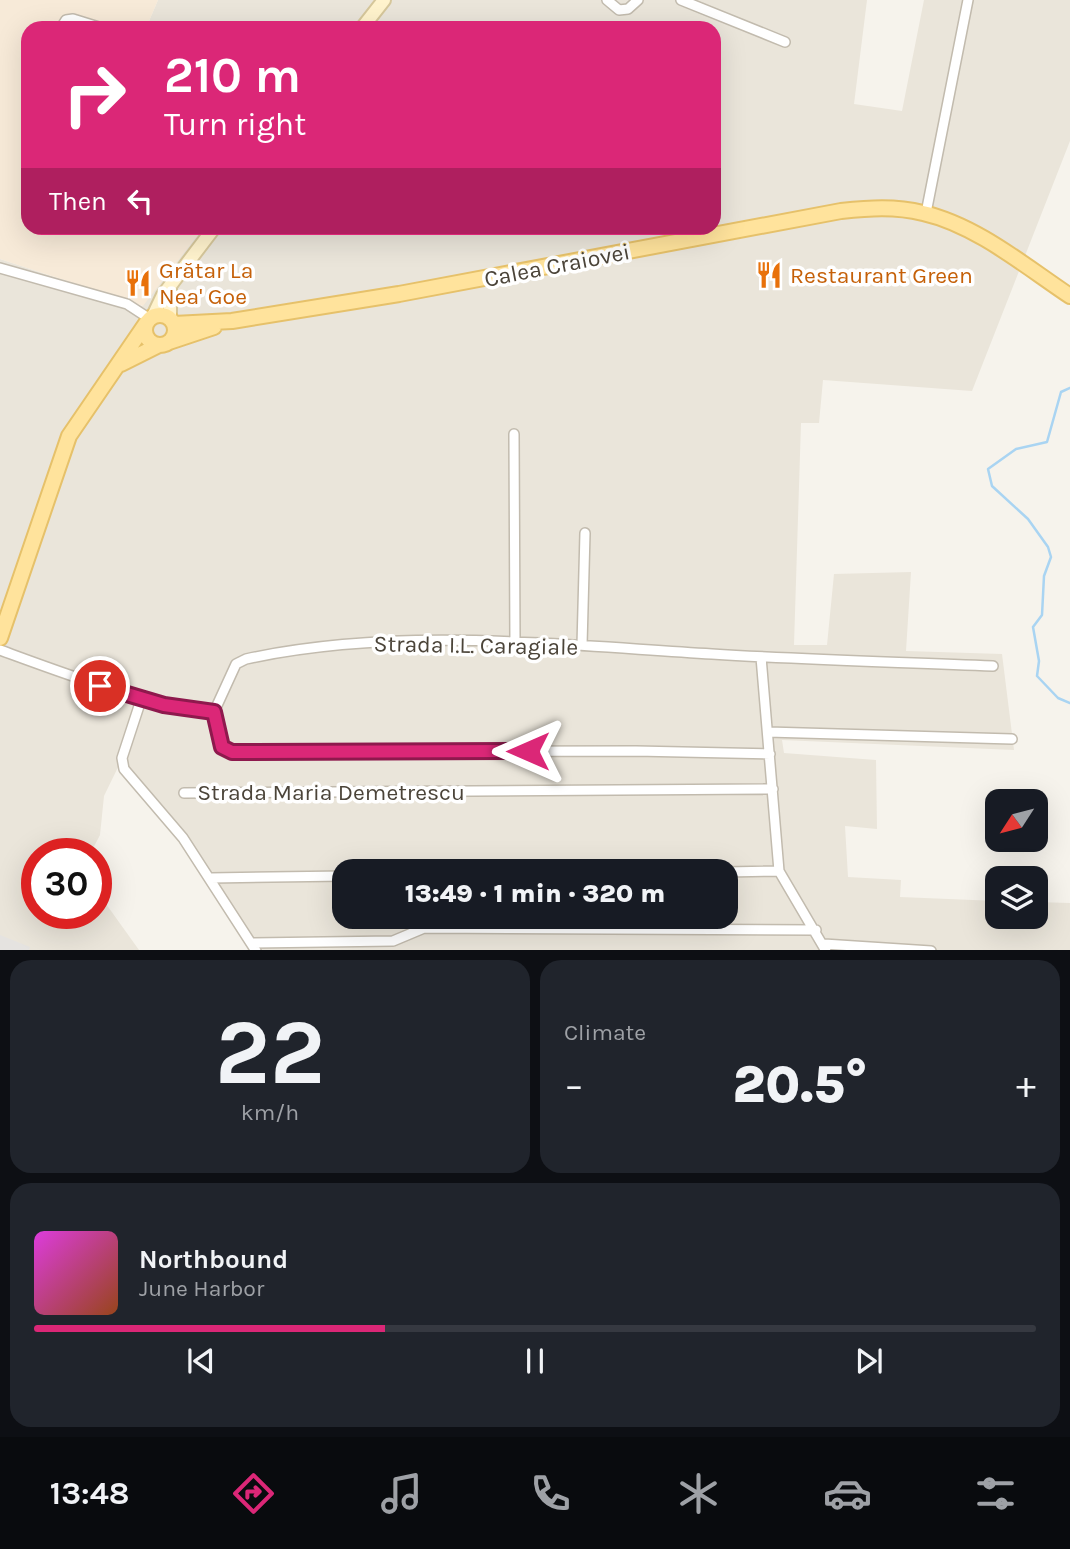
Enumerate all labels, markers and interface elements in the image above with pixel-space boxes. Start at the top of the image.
text: 210 m [164,47,301,104]
icon: right [49,49,140,140]
text: Turn right [164,106,306,143]
icon: left [121,182,159,220]
text: Then [49,186,107,217]
street label: Calea Craiovei [482,238,632,293]
place label: Grătar La Nea' Goe [159,257,253,310]
restaurant icon: Restaurant Green [754,260,784,290]
place label: Restaurant Green [790,262,973,289]
restaurant icon: Grătar La Nea' Goe [123,268,153,298]
street label: Strada I.L. Caragiale [373,630,579,661]
pin [70,656,130,716]
icon: arrive [81,667,119,705]
position arrow [491,714,565,788]
street label: Strada Maria Demetrescu [197,779,465,806]
north arrow [985,789,1048,852]
map controls [985,789,1048,929]
speed limit sign: 30 [21,838,112,929]
button: layers [985,866,1048,929]
text: 13:49 · 1 min · 320 m [405,878,665,909]
text: 22 [215,1000,325,1106]
text: Climate [564,1019,646,1046]
text: 20.5° [732,1054,868,1115]
text: − [564,1063,584,1108]
text: + [1016,1063,1036,1108]
text: km/h [241,1099,299,1126]
text: Northbound [139,1244,288,1275]
text: June Harbor [139,1275,264,1302]
icon: previous [182,1342,220,1380]
icon: pause [516,1342,554,1380]
icon: next [850,1342,888,1380]
icon: directions [229,1469,278,1518]
icon: music [377,1469,426,1518]
icon: phone [526,1469,575,1518]
icon: climate [674,1469,723,1518]
icon: car [823,1469,872,1518]
icon: filters [971,1469,1020,1518]
text: 13:48 [50,1475,129,1512]

